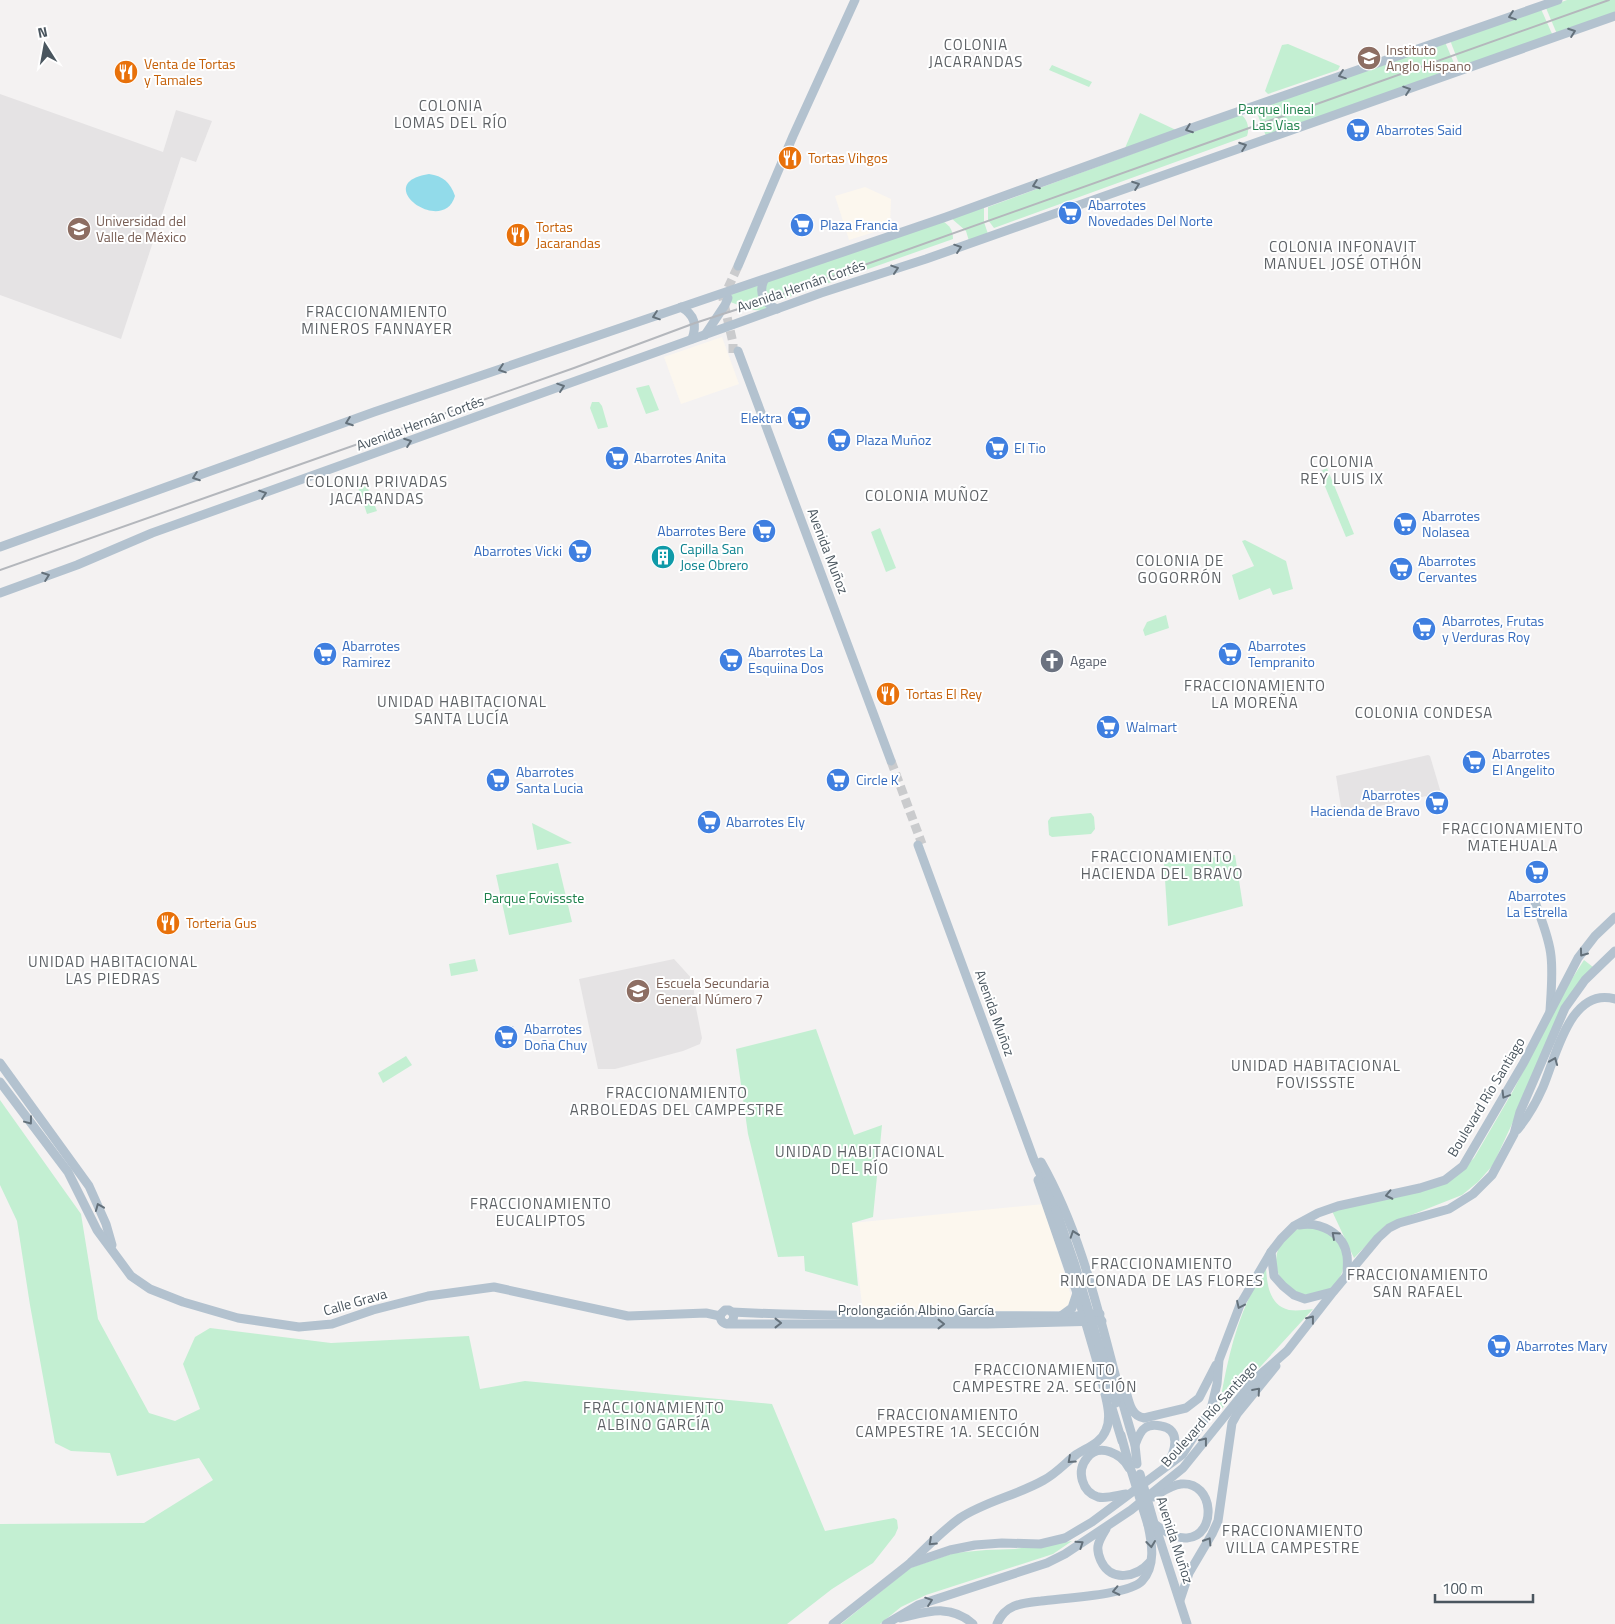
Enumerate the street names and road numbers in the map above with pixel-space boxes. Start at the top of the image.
street label: Avenida Hernán Cortés [734,254,868,317]
street label: Avenida Hernán Cortés [353,390,487,455]
street label: Avenida Muñoz [802,505,854,597]
street label: Avenida Muñoz [970,967,1021,1059]
street label: Boulevard Río Santiago [1441,1033,1530,1161]
street label: Calle Grava [321,1282,389,1321]
street label: Prolongación Albino García [838,1299,994,1320]
street label: Boulevard Río Santiago [1155,1356,1262,1471]
street label: Avenida Muñoz [1152,1494,1199,1586]

